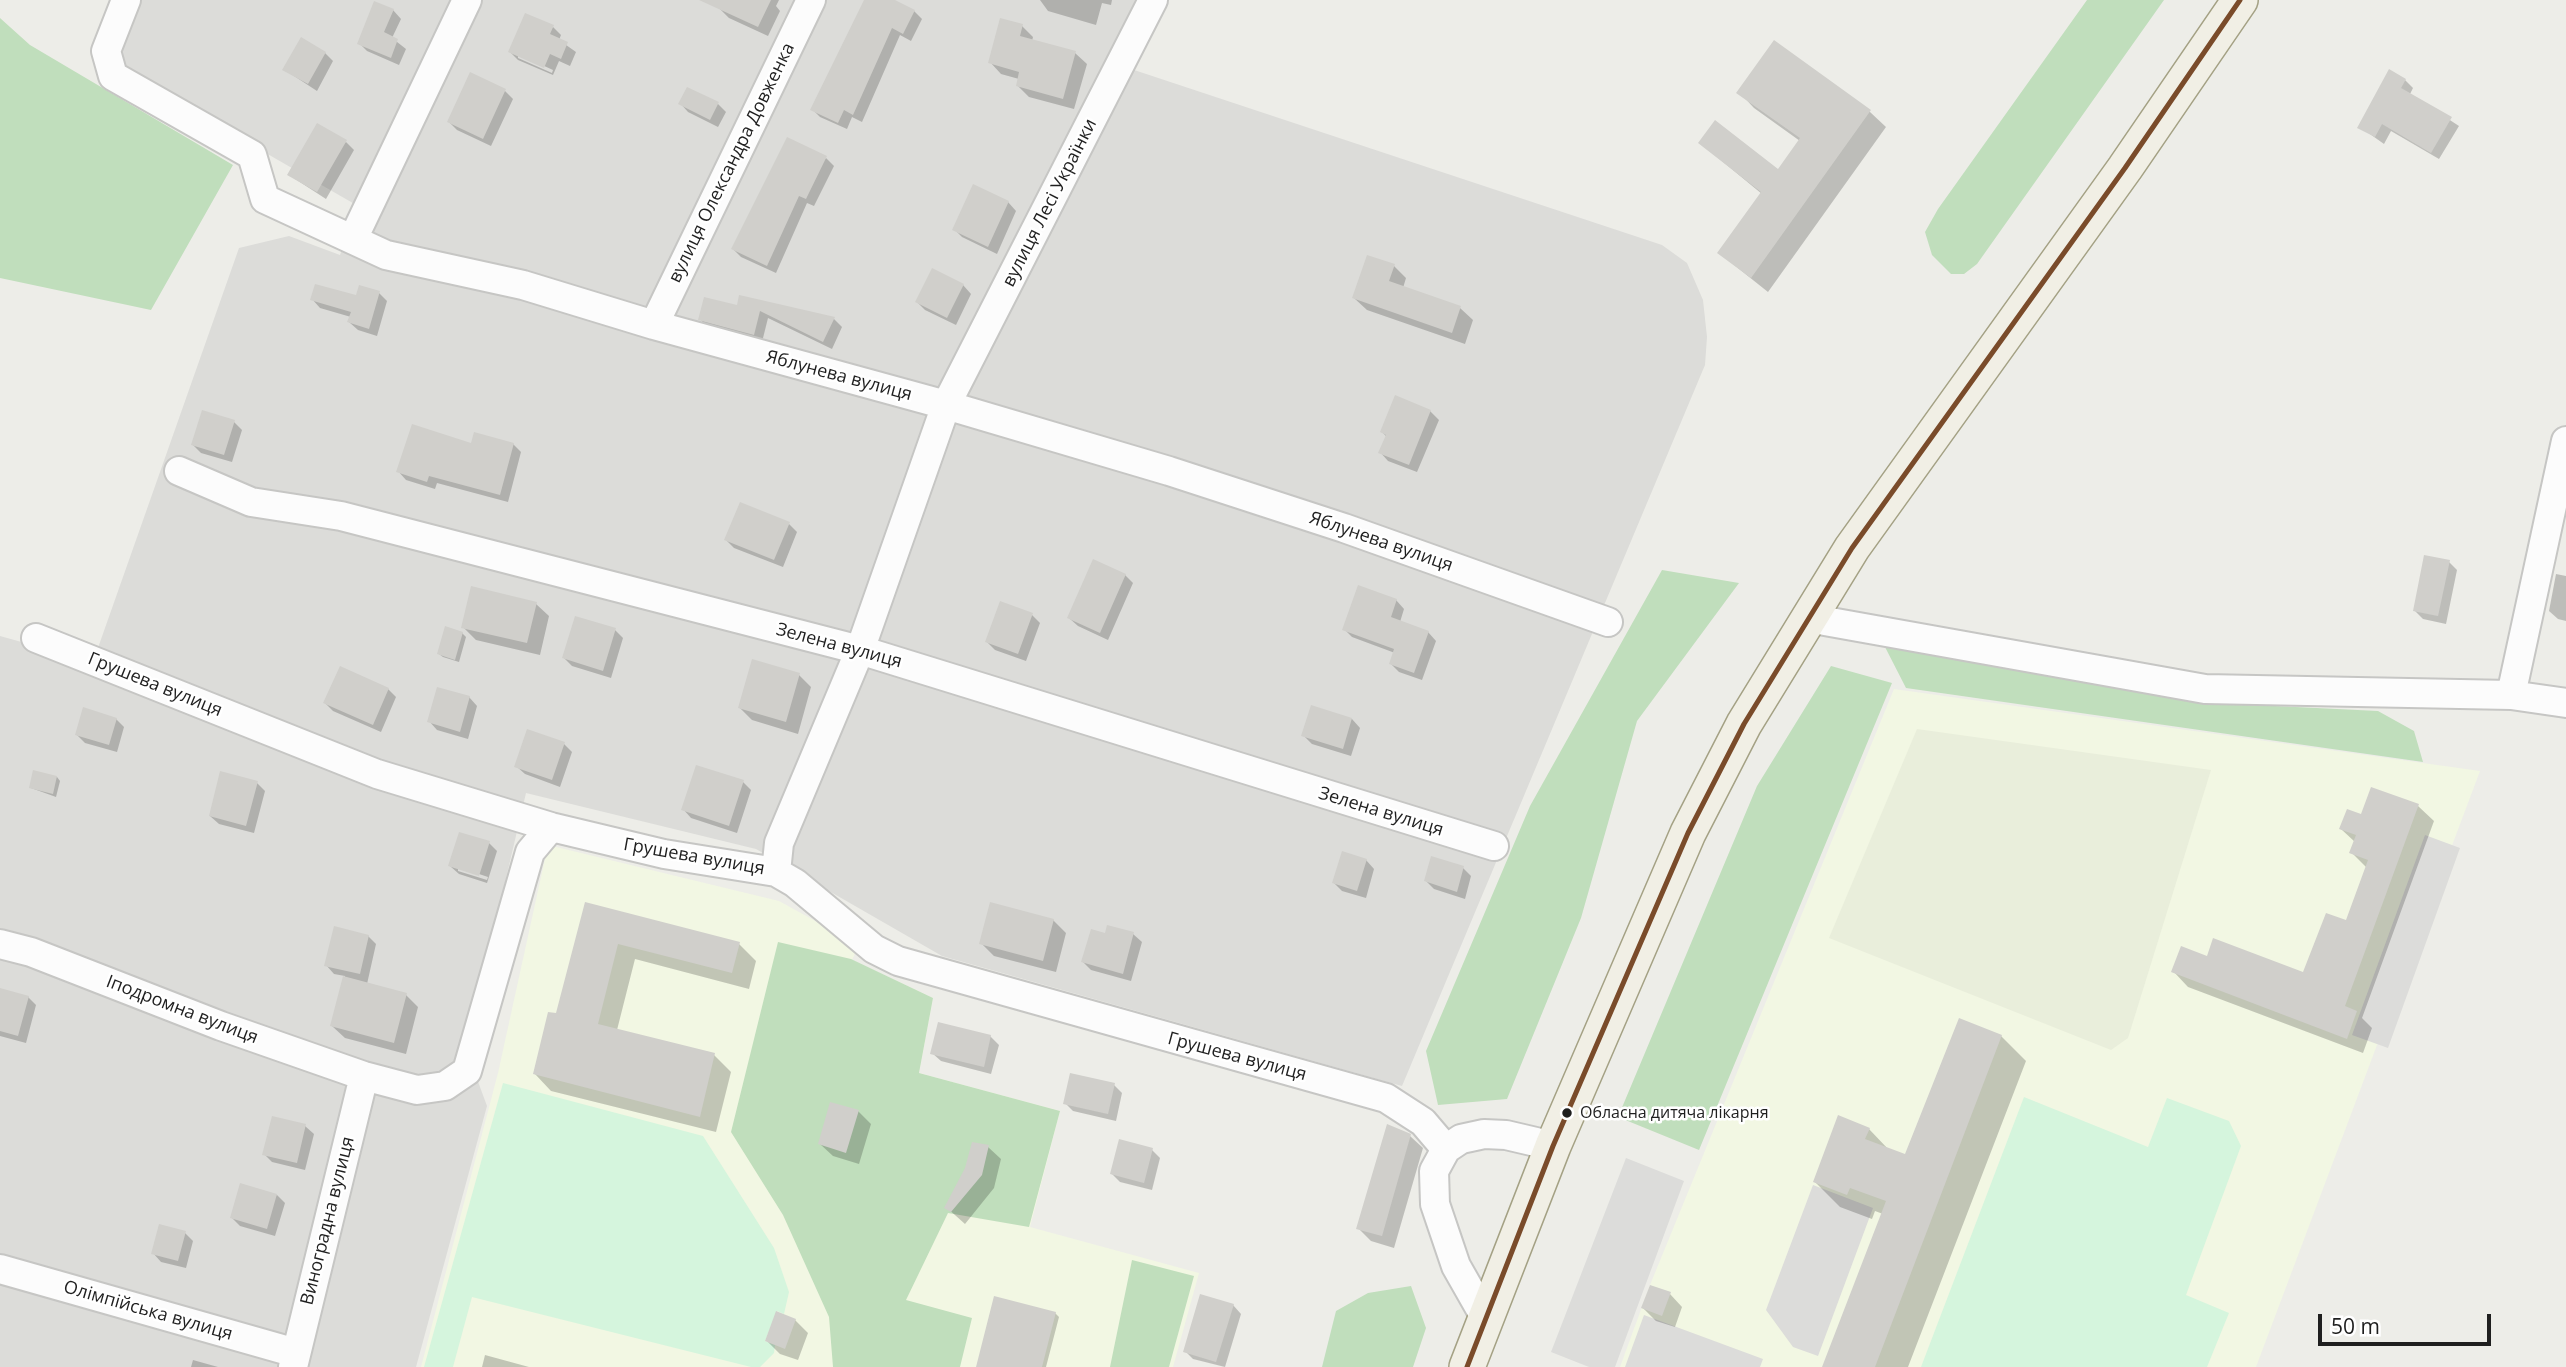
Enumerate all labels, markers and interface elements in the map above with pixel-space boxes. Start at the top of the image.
street label: вулиця Олександра Довженка [664,40,800,286]
street label: вулиця Лесі Українки [998,115,1102,291]
street label: Яблунева вулиця [764,346,914,406]
street label: Яблунева вулиця [1306,507,1456,577]
street label: Зелена вулиця [774,619,904,673]
street label: Грушева вулиця [85,648,225,722]
street label: Зелена вулиця [1316,783,1446,841]
street label: Грушева вулиця [622,834,766,880]
street label: Іподромна вулиця [103,971,261,1049]
street label: Грушева вулиця [1165,1028,1309,1086]
place label: Обласна дитяча лікарня [1580,1103,1768,1123]
marker: Обласна дитяча лікарня [1560,1106,1574,1120]
street label: Виноградна вулиця [297,1135,359,1307]
street label: Олімпійська вулиця [61,1277,235,1345]
scale bar [2321,1300,2494,1344]
text: 50 m [2331,1312,2380,1340]

